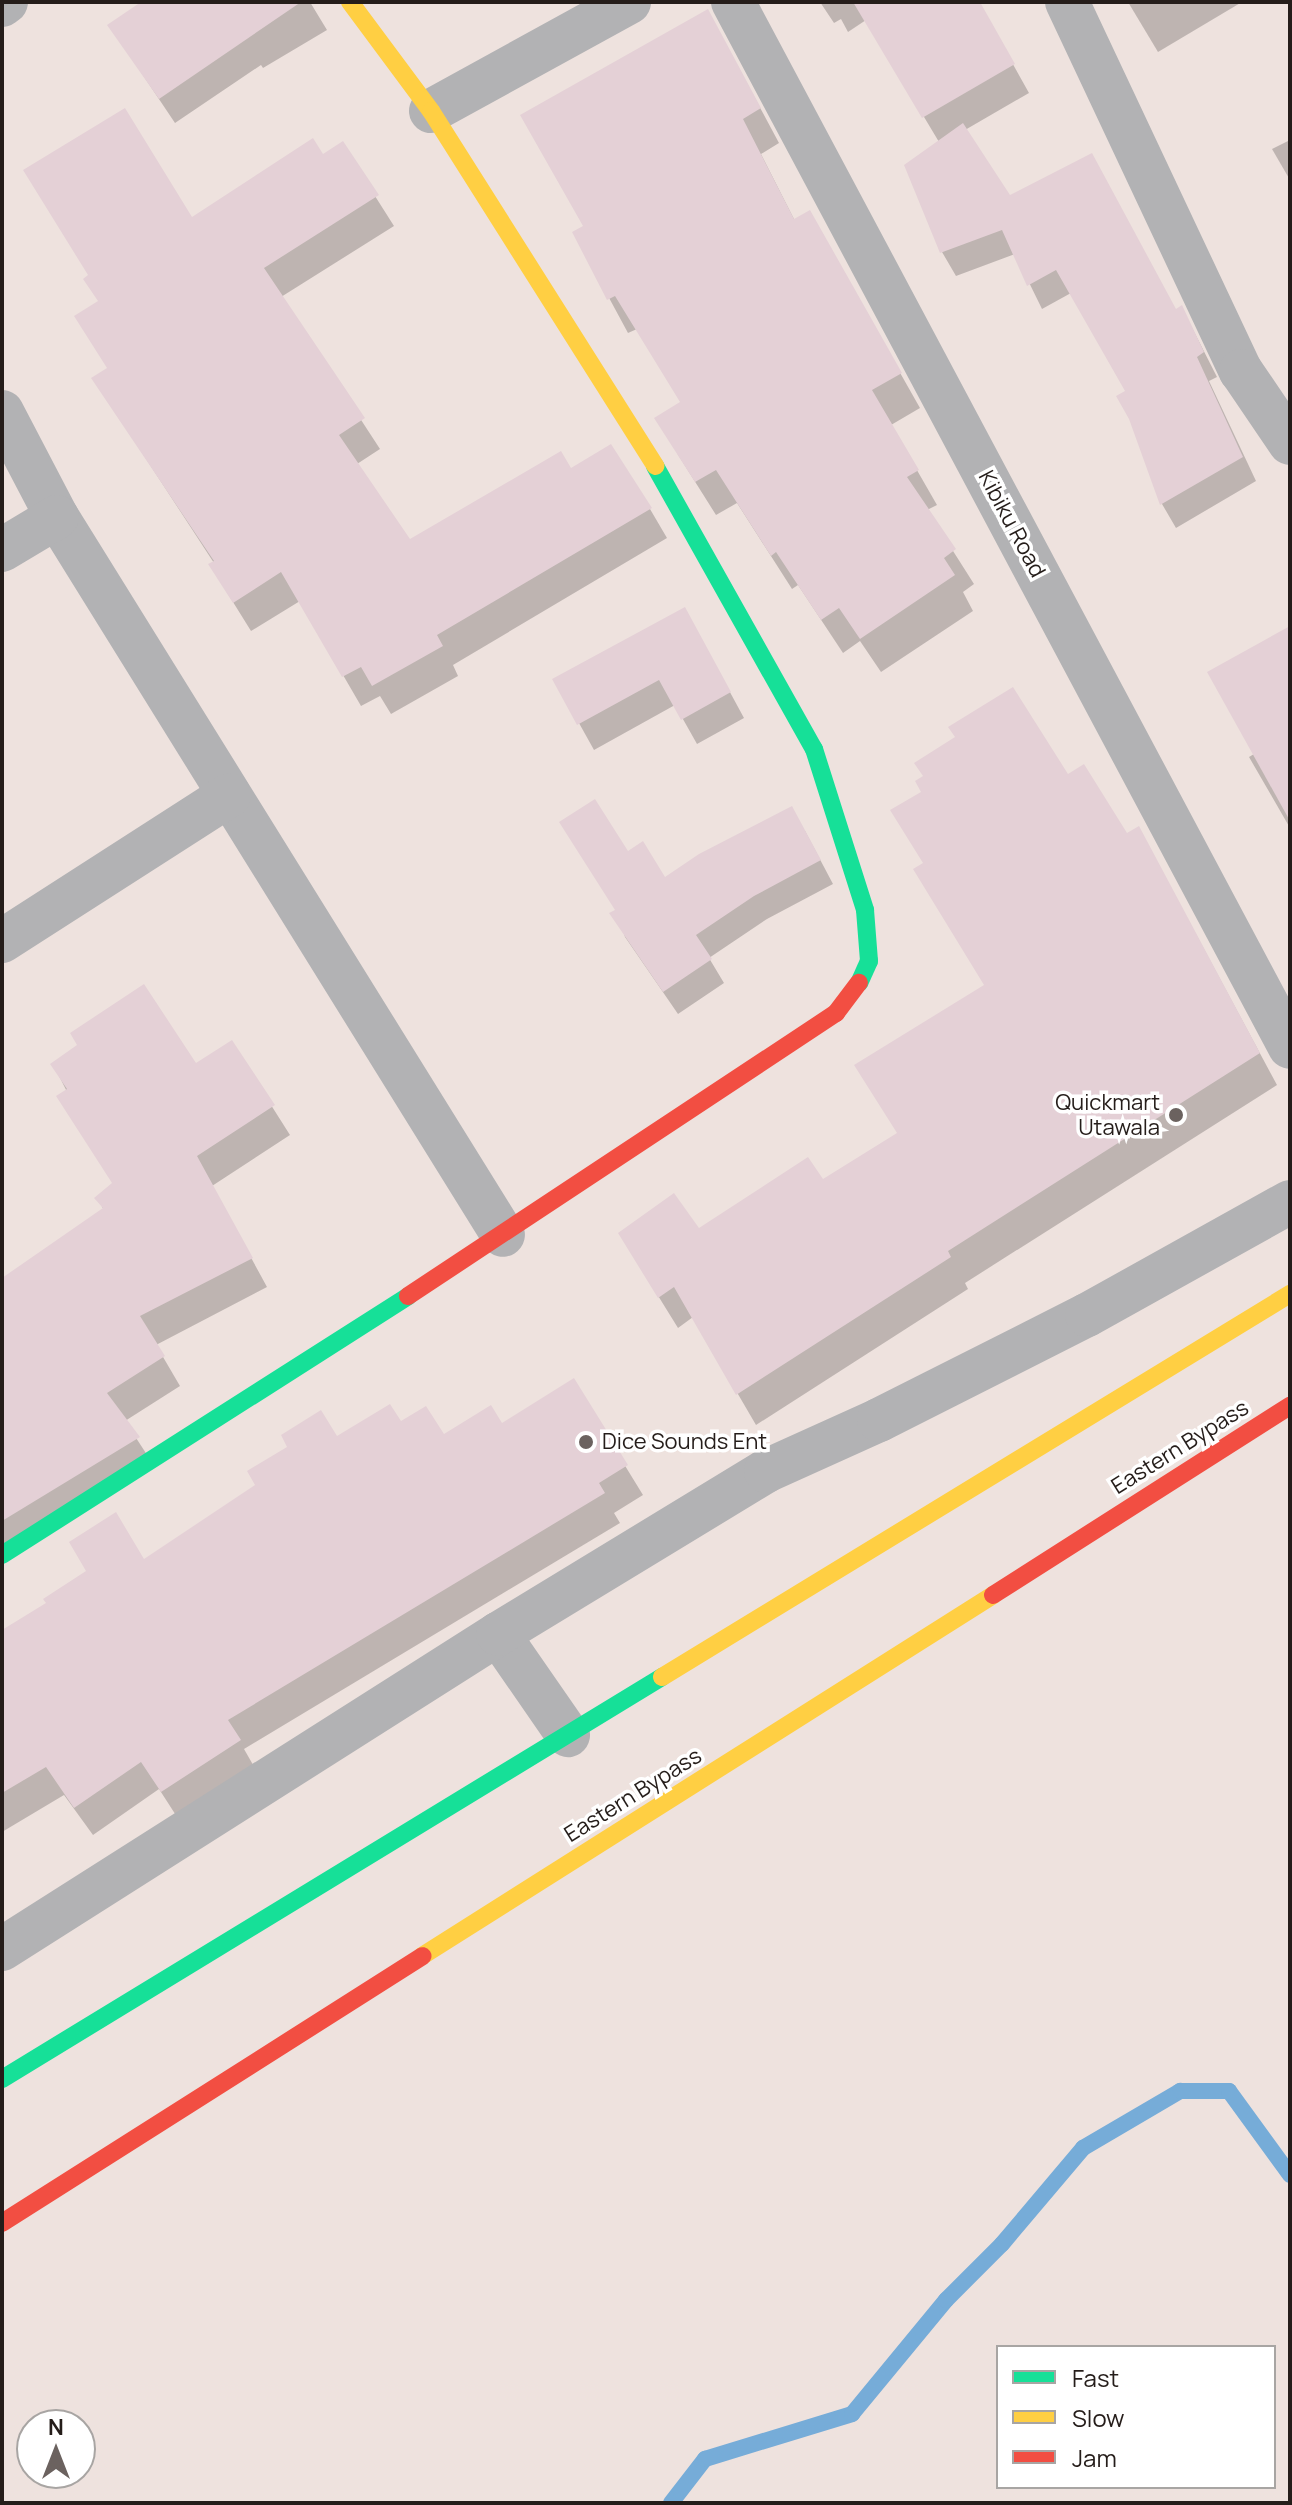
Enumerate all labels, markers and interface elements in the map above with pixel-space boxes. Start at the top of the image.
street label: Kibiku Road [973,466,1051,582]
place label: Quickmart Utawala [1055,1089,1160,1140]
marker: Quickmart Utawala [1167,1106,1185,1124]
street label: Eastern Bypass [1107,1394,1253,1500]
place label: Dice Sounds Ent [602,1429,767,1455]
marker: Dice Sounds Ent [577,1433,595,1451]
street label: Eastern Bypass [560,1742,706,1848]
legend [996,2345,1276,2489]
text: Fast [1072,2361,1119,2394]
text: Slow [1072,2401,1125,2434]
north arrow [16,2409,96,2489]
text: N [48,2412,64,2442]
text: Jam [1072,2441,1117,2474]

